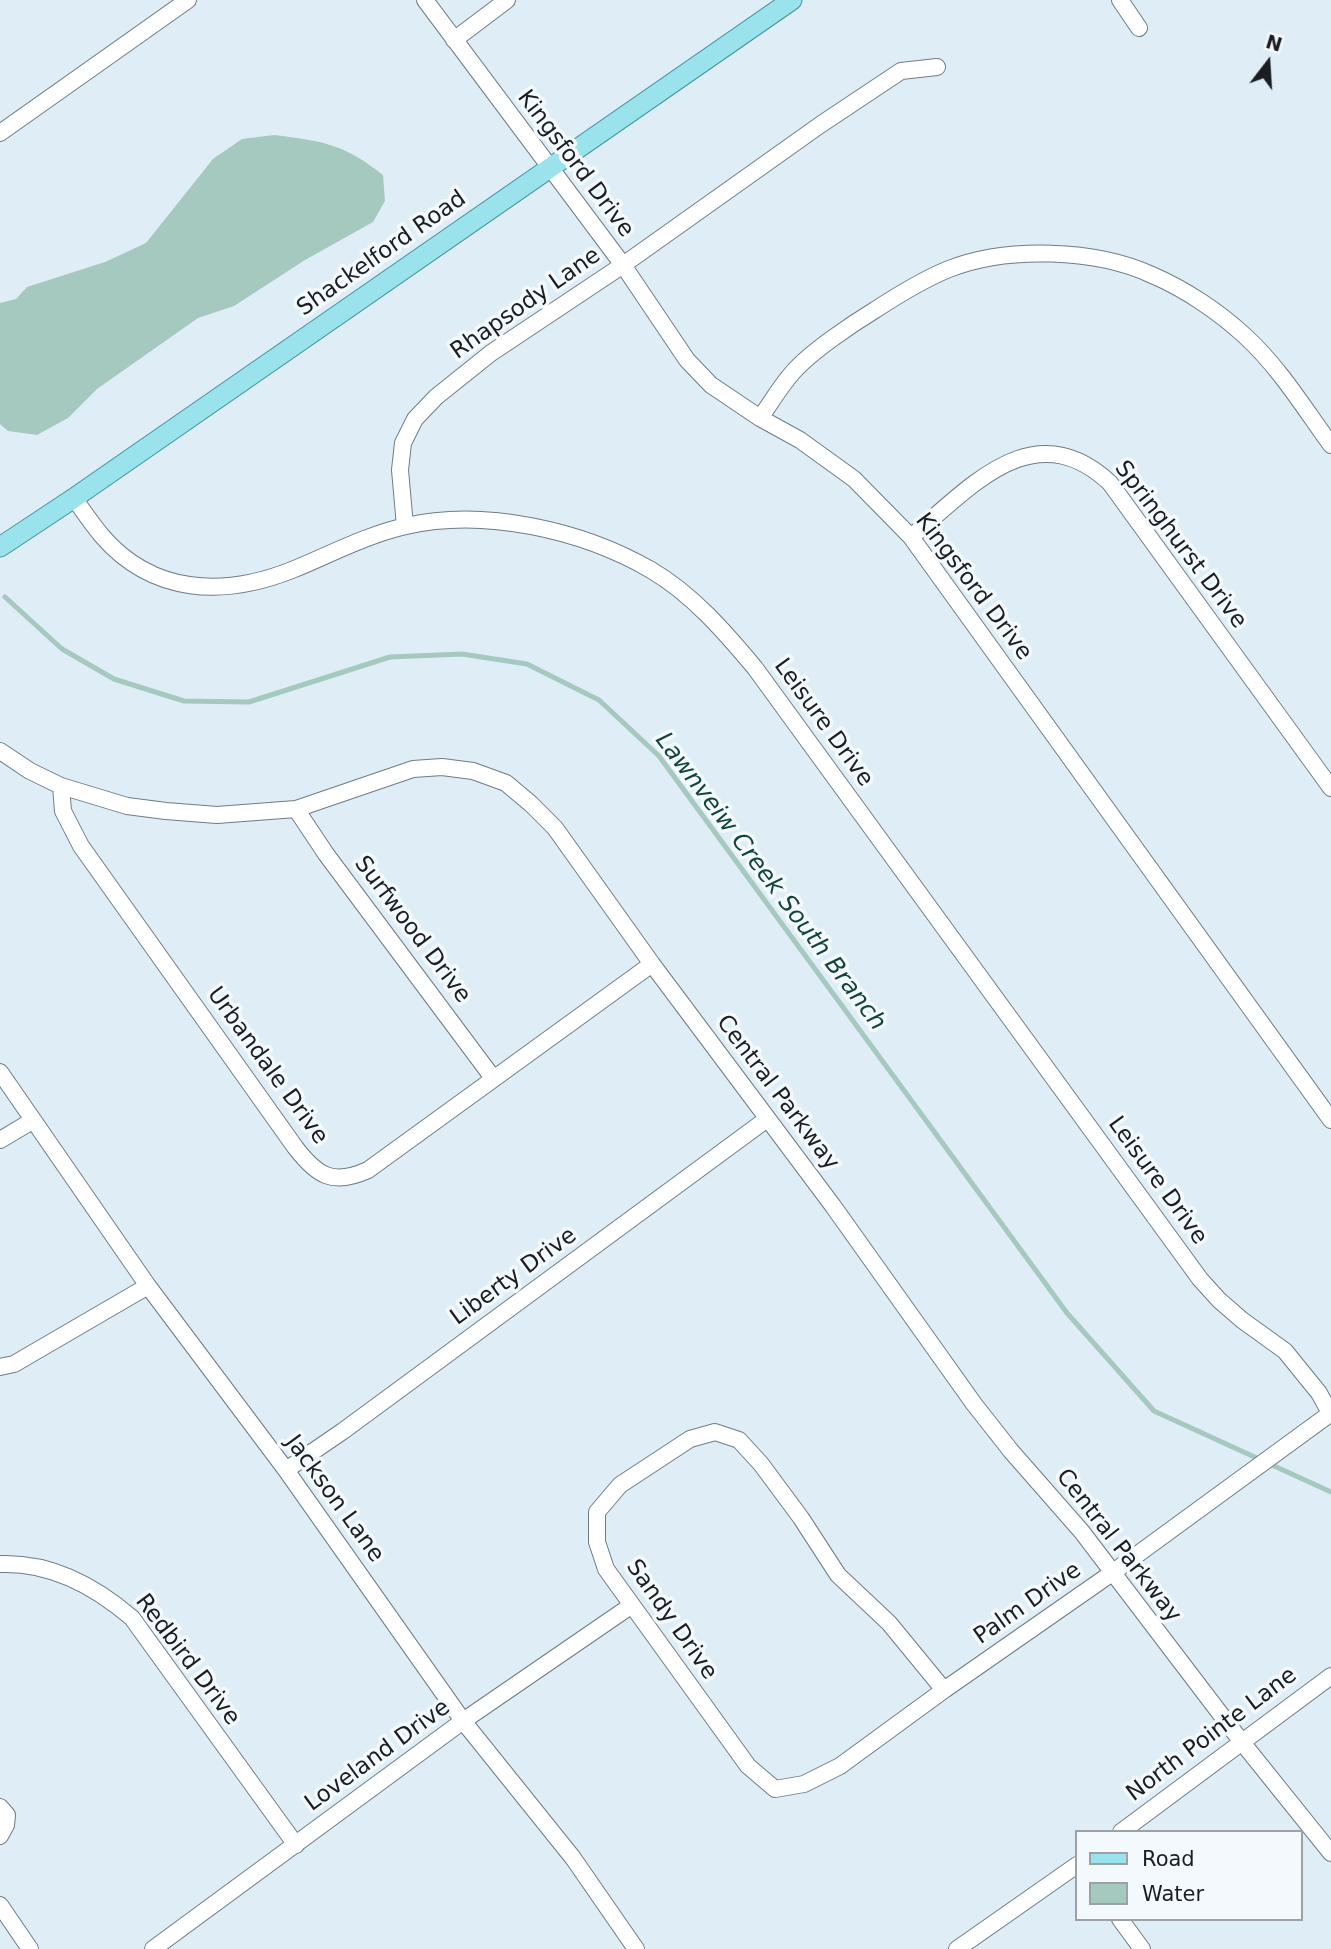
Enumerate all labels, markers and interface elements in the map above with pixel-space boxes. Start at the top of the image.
north arrow [1233,28,1303,98]
text: N [1263,30,1285,56]
street label: Kingsford Drive [511,85,639,243]
street label: Shackelford Road [292,185,472,323]
street label: Rhapsody Lane [446,242,606,366]
street label: Springhurst Drive [1108,456,1252,634]
street label: Kingsford Drive [909,508,1037,666]
street label: Leisure Drive [767,654,879,792]
water label: Lawnveiw Creek South Branch [649,727,891,1037]
street label: Surfwood Drive [348,851,476,1009]
street label: Urbandale Drive [201,982,333,1150]
street label: Central Parkway [710,1010,844,1176]
street label: Leisure Drive [1101,1112,1213,1250]
street label: Liberty Drive [446,1222,582,1332]
street label: Jackson Lane [279,1430,389,1568]
street label: Central Parkway [1049,1464,1187,1628]
street label: Sandy Drive [620,1555,722,1685]
street label: Palm Drive [969,1557,1087,1651]
street label: Redbird Drive [129,1589,245,1731]
street label: North Pointe Lane [1121,1662,1303,1808]
street label: Loveland Drive [300,1694,456,1818]
legend [1076,1830,1303,1921]
text: Road [1142,1847,1195,1871]
text: Water [1142,1882,1204,1906]

